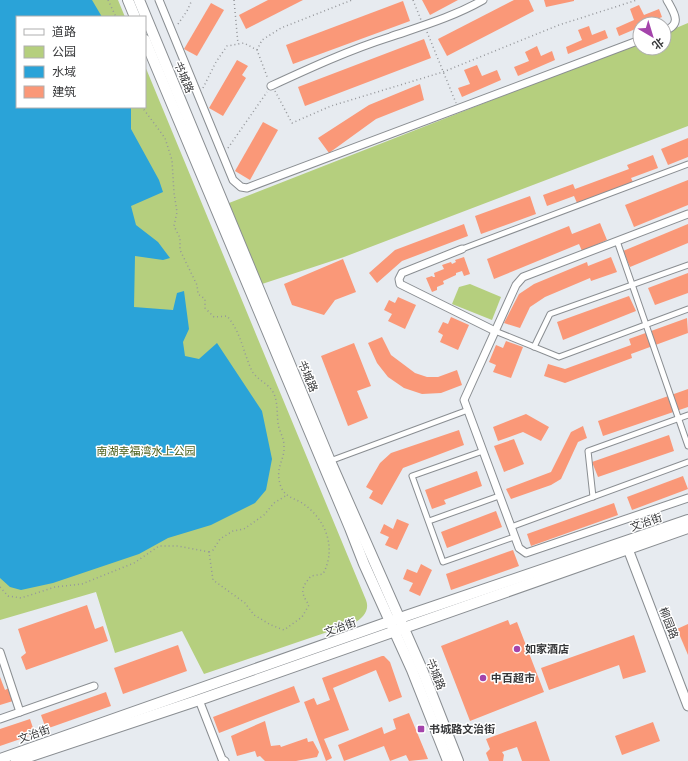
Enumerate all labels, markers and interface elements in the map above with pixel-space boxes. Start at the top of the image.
legend [16,16,146,108]
north arrow [632,16,672,56]
text: 道路 [52,25,76,39]
text: 北 [650,36,666,52]
text: 公园 [52,45,76,59]
street label: 书城路 [172,59,196,95]
text: 水域 [52,65,76,79]
text: 建筑 [52,85,76,99]
street label: 书城路 [296,358,320,394]
park label: 南湖幸福湾水上公园 [97,445,196,457]
street label: 文治街 [628,511,664,533]
street label: 柳园路 [657,605,681,641]
street label: 文治街 [322,616,358,638]
place label: 如家酒店 [525,643,569,655]
marker: 如家酒店 [512,644,522,654]
street label: 书城路 [424,656,448,692]
place label: 中百超市 [491,672,535,684]
marker: 中百超市 [478,673,488,683]
street label: 文治街 [16,723,52,745]
place label: 书城路文治街 [429,723,495,735]
marker: 书城路文治街 [416,724,426,734]

